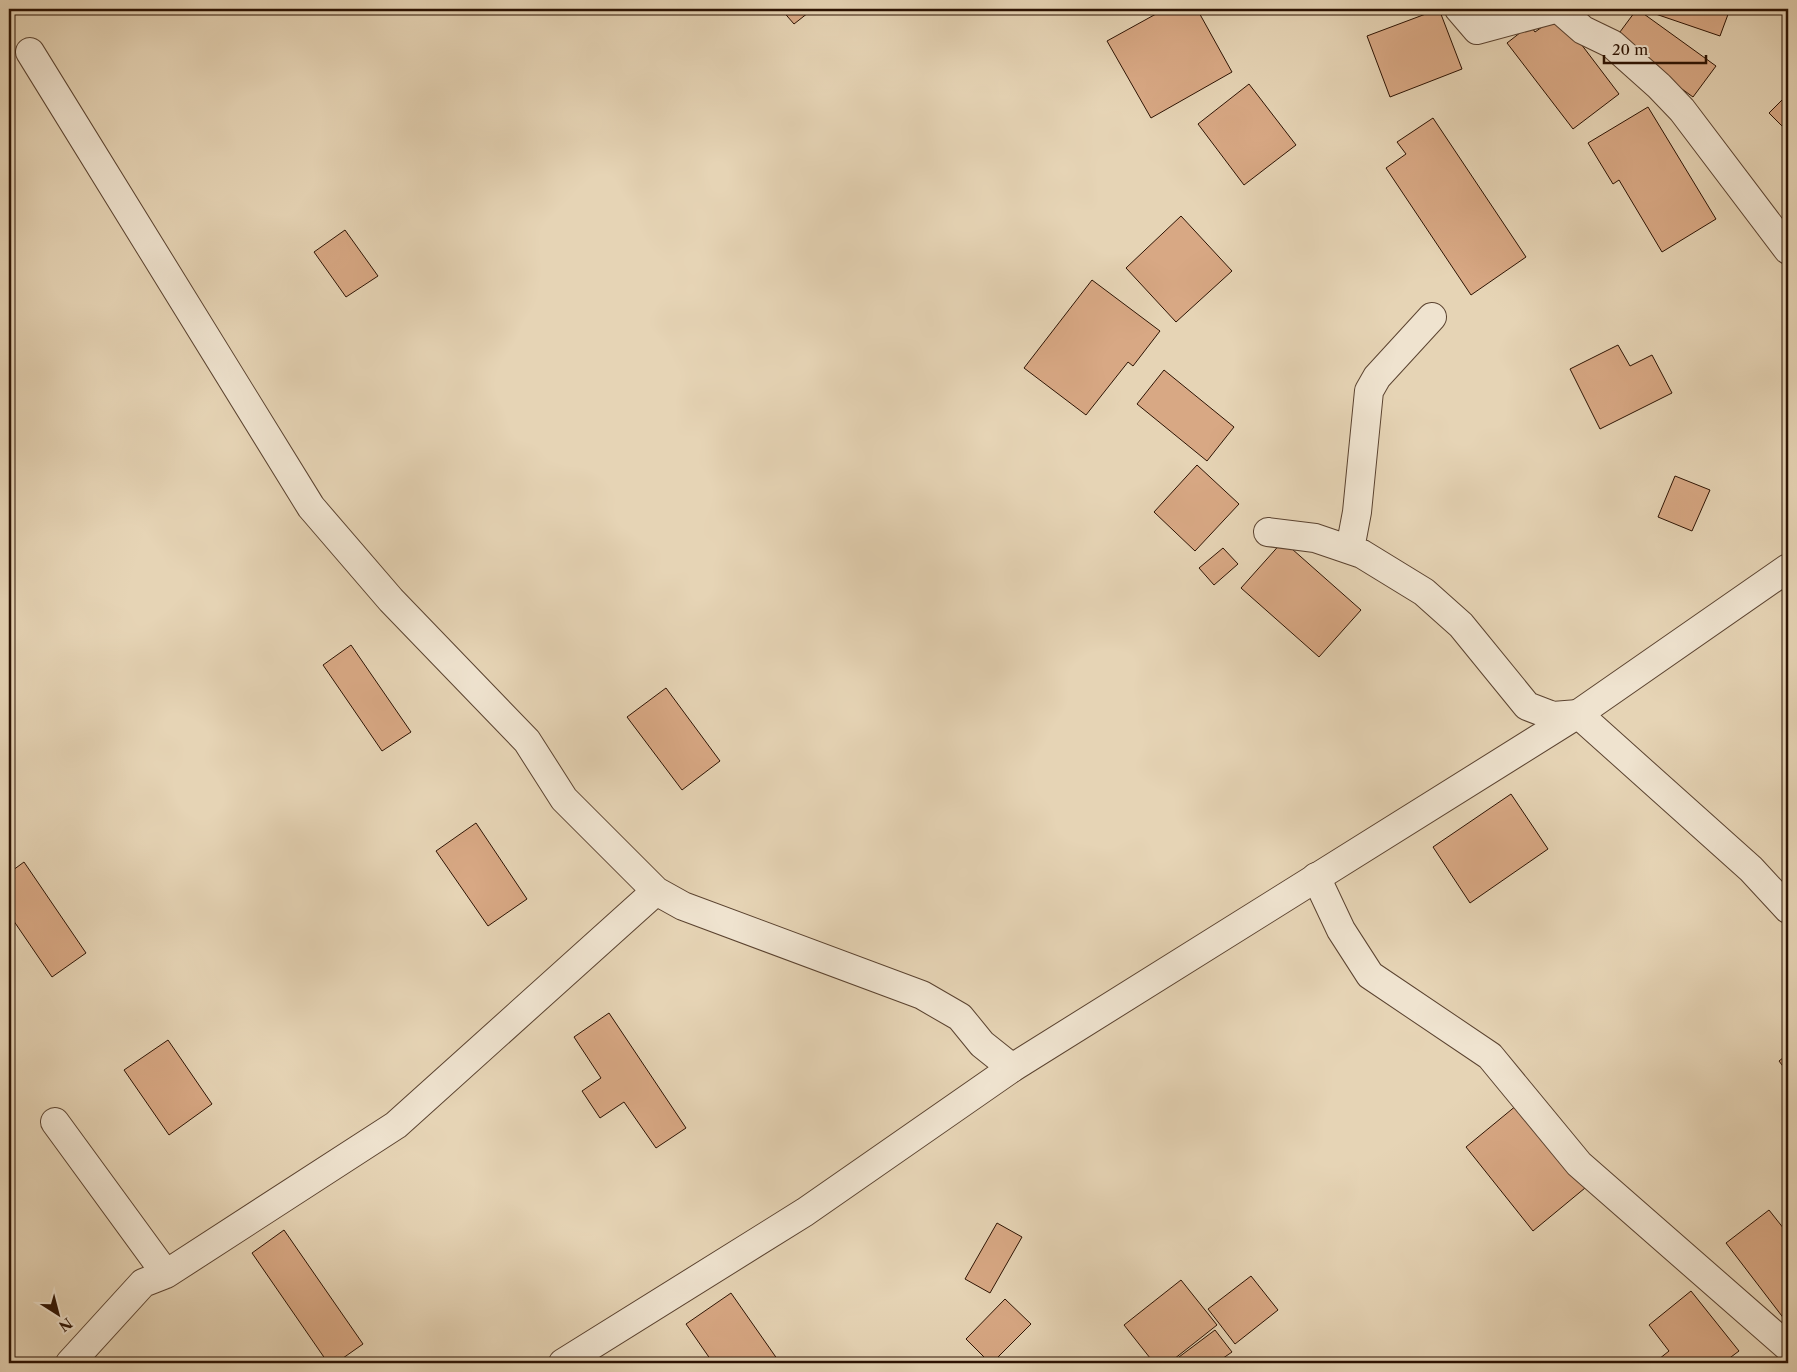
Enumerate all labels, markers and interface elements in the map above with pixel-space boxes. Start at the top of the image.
scale bar [1604,32,1707,64]
text: 20 m [1612,40,1648,59]
north arrow [32,1290,82,1340]
text: N [55,1314,76,1335]

